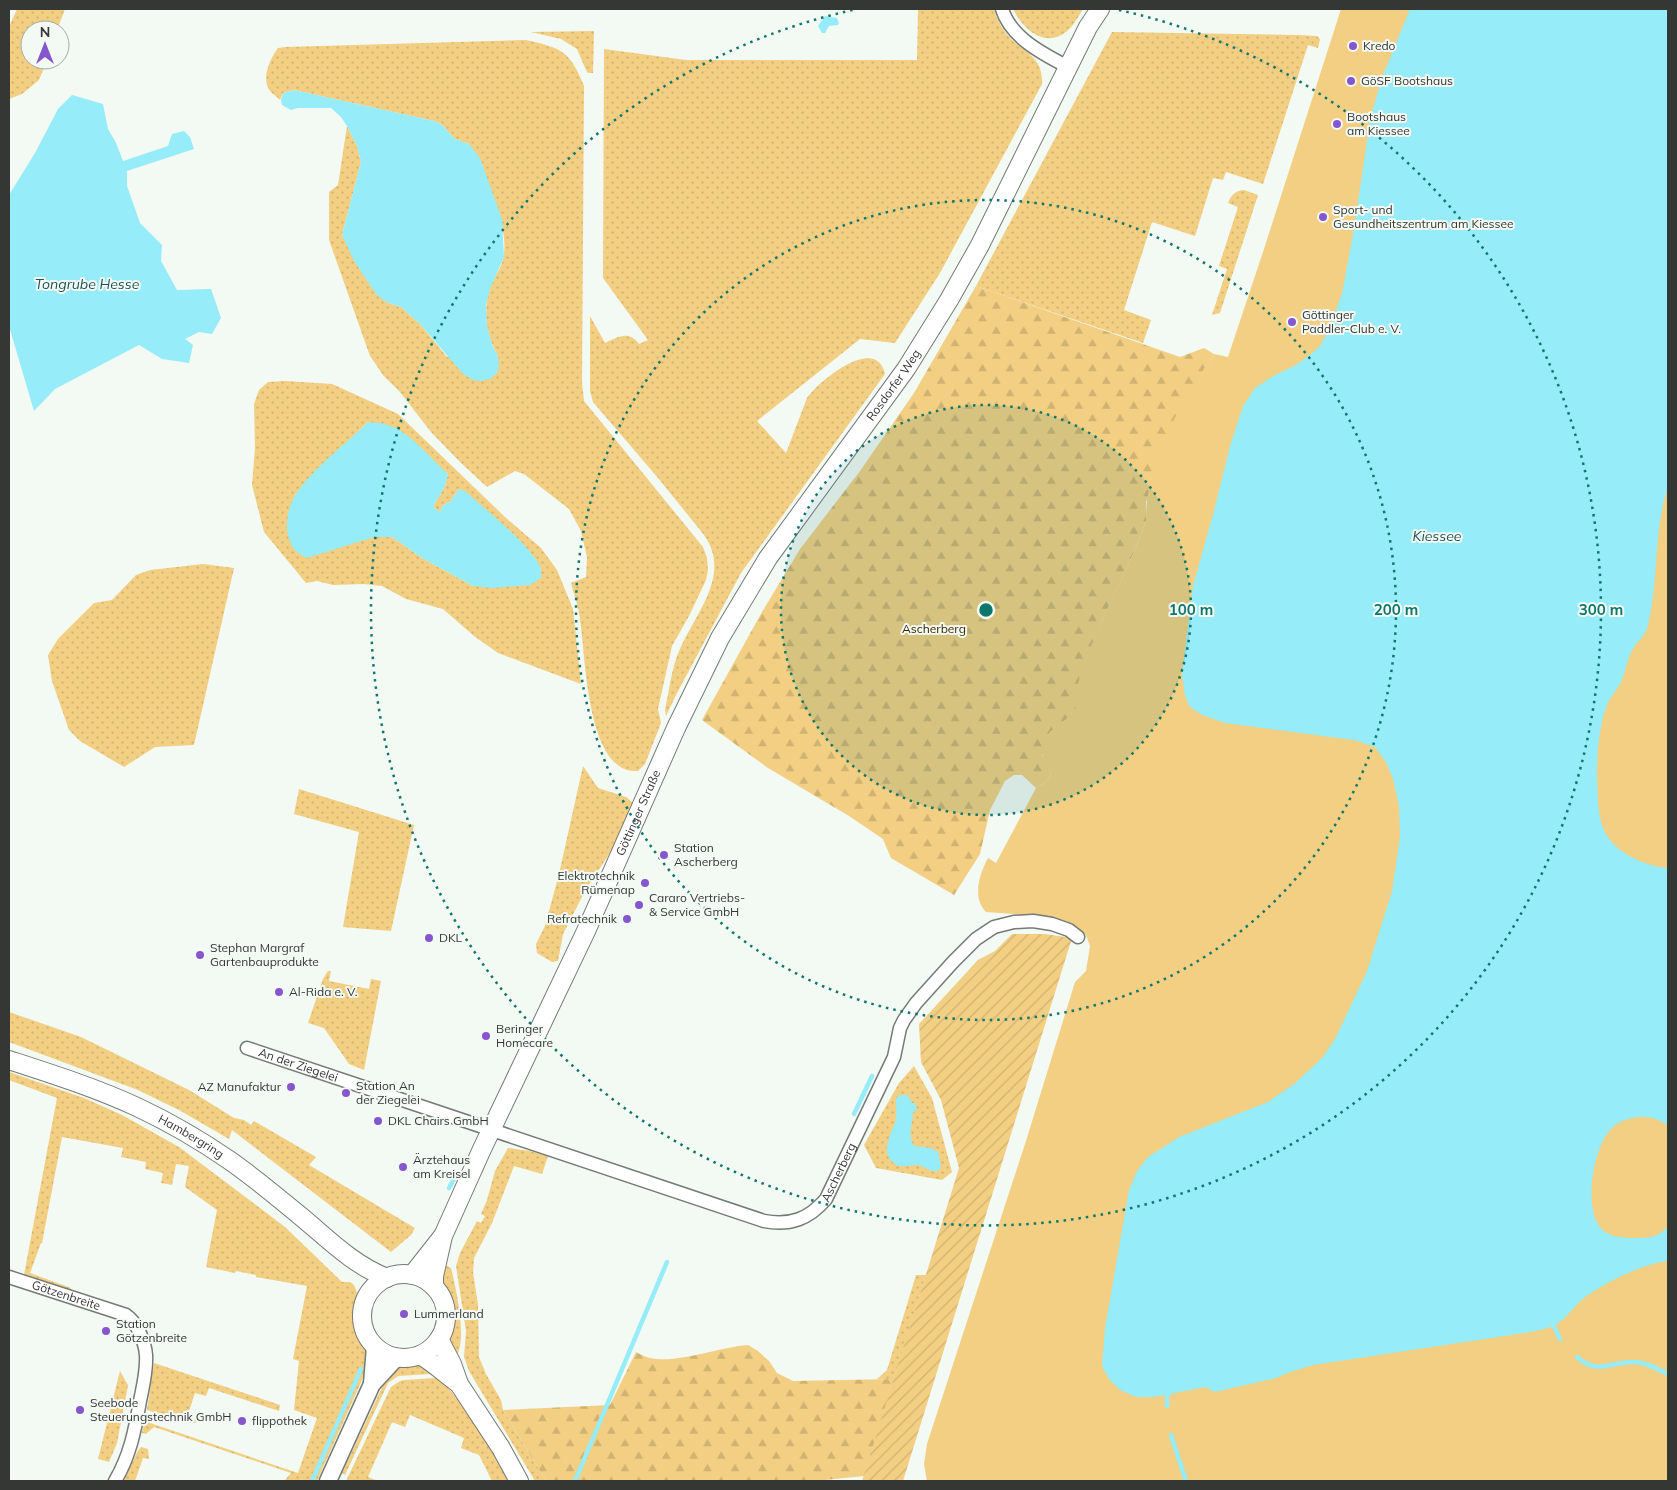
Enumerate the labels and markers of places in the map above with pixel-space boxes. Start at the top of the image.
place label: Kredo [1363,38,1396,53]
marker: Kredo [1347,40,1359,52]
place label: GöSF Bootshaus [1361,73,1453,88]
marker: GöSF Bootshaus [1345,75,1357,87]
place label: Bootshaus am Kiessee [1347,109,1410,138]
marker: Bootshaus am Kiessee [1331,118,1343,130]
place label: Sport- und Gesundheitszentrum am Kiessee [1333,202,1514,231]
marker: Sport- und Gesundheitszentrum am Kiessee [1317,211,1329,223]
place label: Göttinger Paddler-Club e. V. [1302,307,1401,336]
marker: Göttinger Paddler-Club e. V. [1286,316,1298,328]
centre of rings [977,601,995,619]
place label: Station Ascherberg [674,840,738,869]
marker: Station Ascherberg [658,849,670,861]
place label: Elektrotechnik Rümenap [558,868,636,897]
marker: Elektrotechnik Rümenap [639,877,651,889]
place label: Cararo Vertriebs- & Service GmbH [649,890,745,919]
marker: Cararo Vertriebs- & Service GmbH [633,899,645,911]
place label: Refratechnik [547,911,618,926]
marker: Refratechnik [621,913,633,925]
place label: DKL [439,930,463,945]
marker: DKL [423,932,435,944]
place label: Stephan Margraf Gartenbauprodukte [210,940,319,969]
marker: Stephan Margraf Gartenbauprodukte [194,949,206,961]
place label: Al-Rida e. V. [289,984,357,999]
marker: Al-Rida e. V. [273,986,285,998]
place label: Beringer Homecare [496,1021,553,1050]
marker: Beringer Homecare [480,1030,492,1042]
place label: Station An der Ziegelei [356,1078,420,1107]
place label: AZ Manufaktur [198,1079,282,1094]
marker: AZ Manufaktur [285,1081,297,1093]
marker: Station An der Ziegelei [340,1087,352,1099]
place label: DKL Chairs GmbH [388,1113,489,1128]
marker: DKL Chairs GmbH [372,1115,384,1127]
place label: Ärztehaus am Kreisel [413,1152,470,1181]
marker: Ärztehaus am Kreisel [397,1161,409,1173]
place label: Lummerland [414,1306,484,1321]
marker: Lummerland [398,1308,410,1320]
place label: Station Götzenbreite [116,1316,187,1345]
marker: Station Götzenbreite [100,1325,112,1337]
place label: Seebode Steuerungstechnik GmbH [90,1395,232,1424]
marker: Seebode Steuerungstechnik GmbH [74,1404,86,1416]
place label: flippothek [252,1413,308,1428]
marker: flippothek [236,1415,248,1427]

